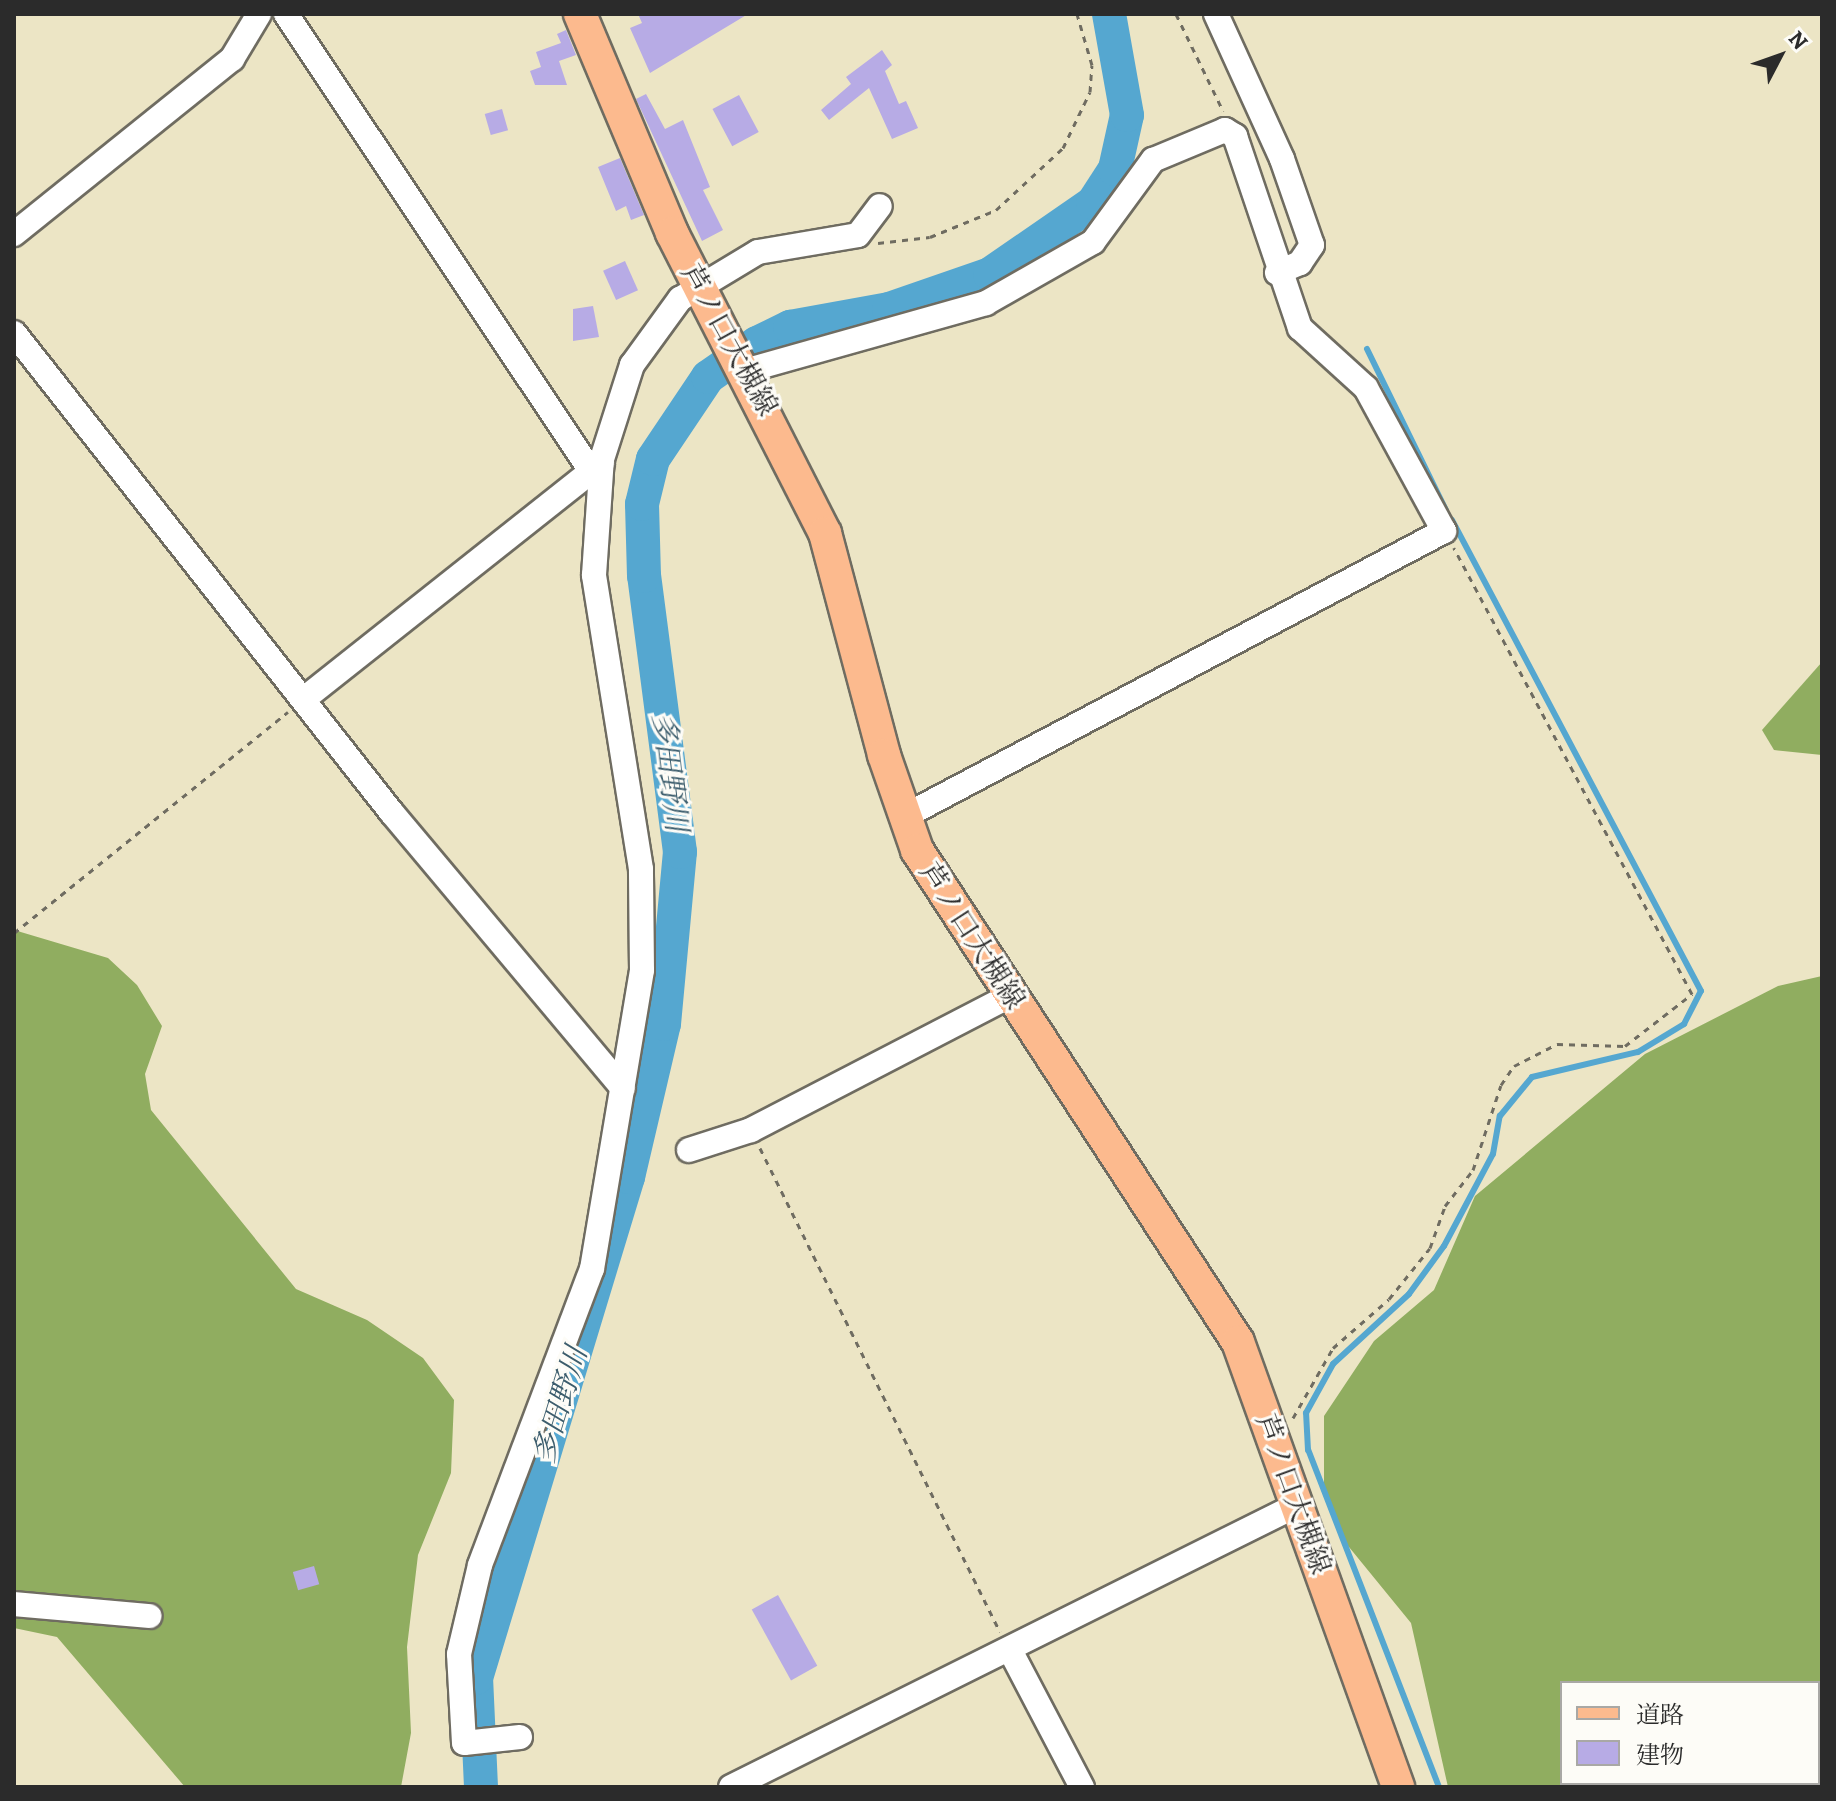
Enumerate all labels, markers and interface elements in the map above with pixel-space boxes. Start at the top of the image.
north arrow [1740,16,1820,96]
text: N [1782,24,1815,56]
street label: 芦ノ口大槻線 [674,258,784,422]
water label: 多田野川 [645,710,695,834]
street label: 芦ノ口大槻線 [912,856,1032,1016]
water label: 多田野川 [525,1342,595,1468]
street label: 芦ノ口大槻線 [1248,1409,1338,1579]
legend [1560,1681,1820,1785]
text: 道路 [1636,1699,1684,1731]
text: 建物 [1636,1739,1684,1771]

